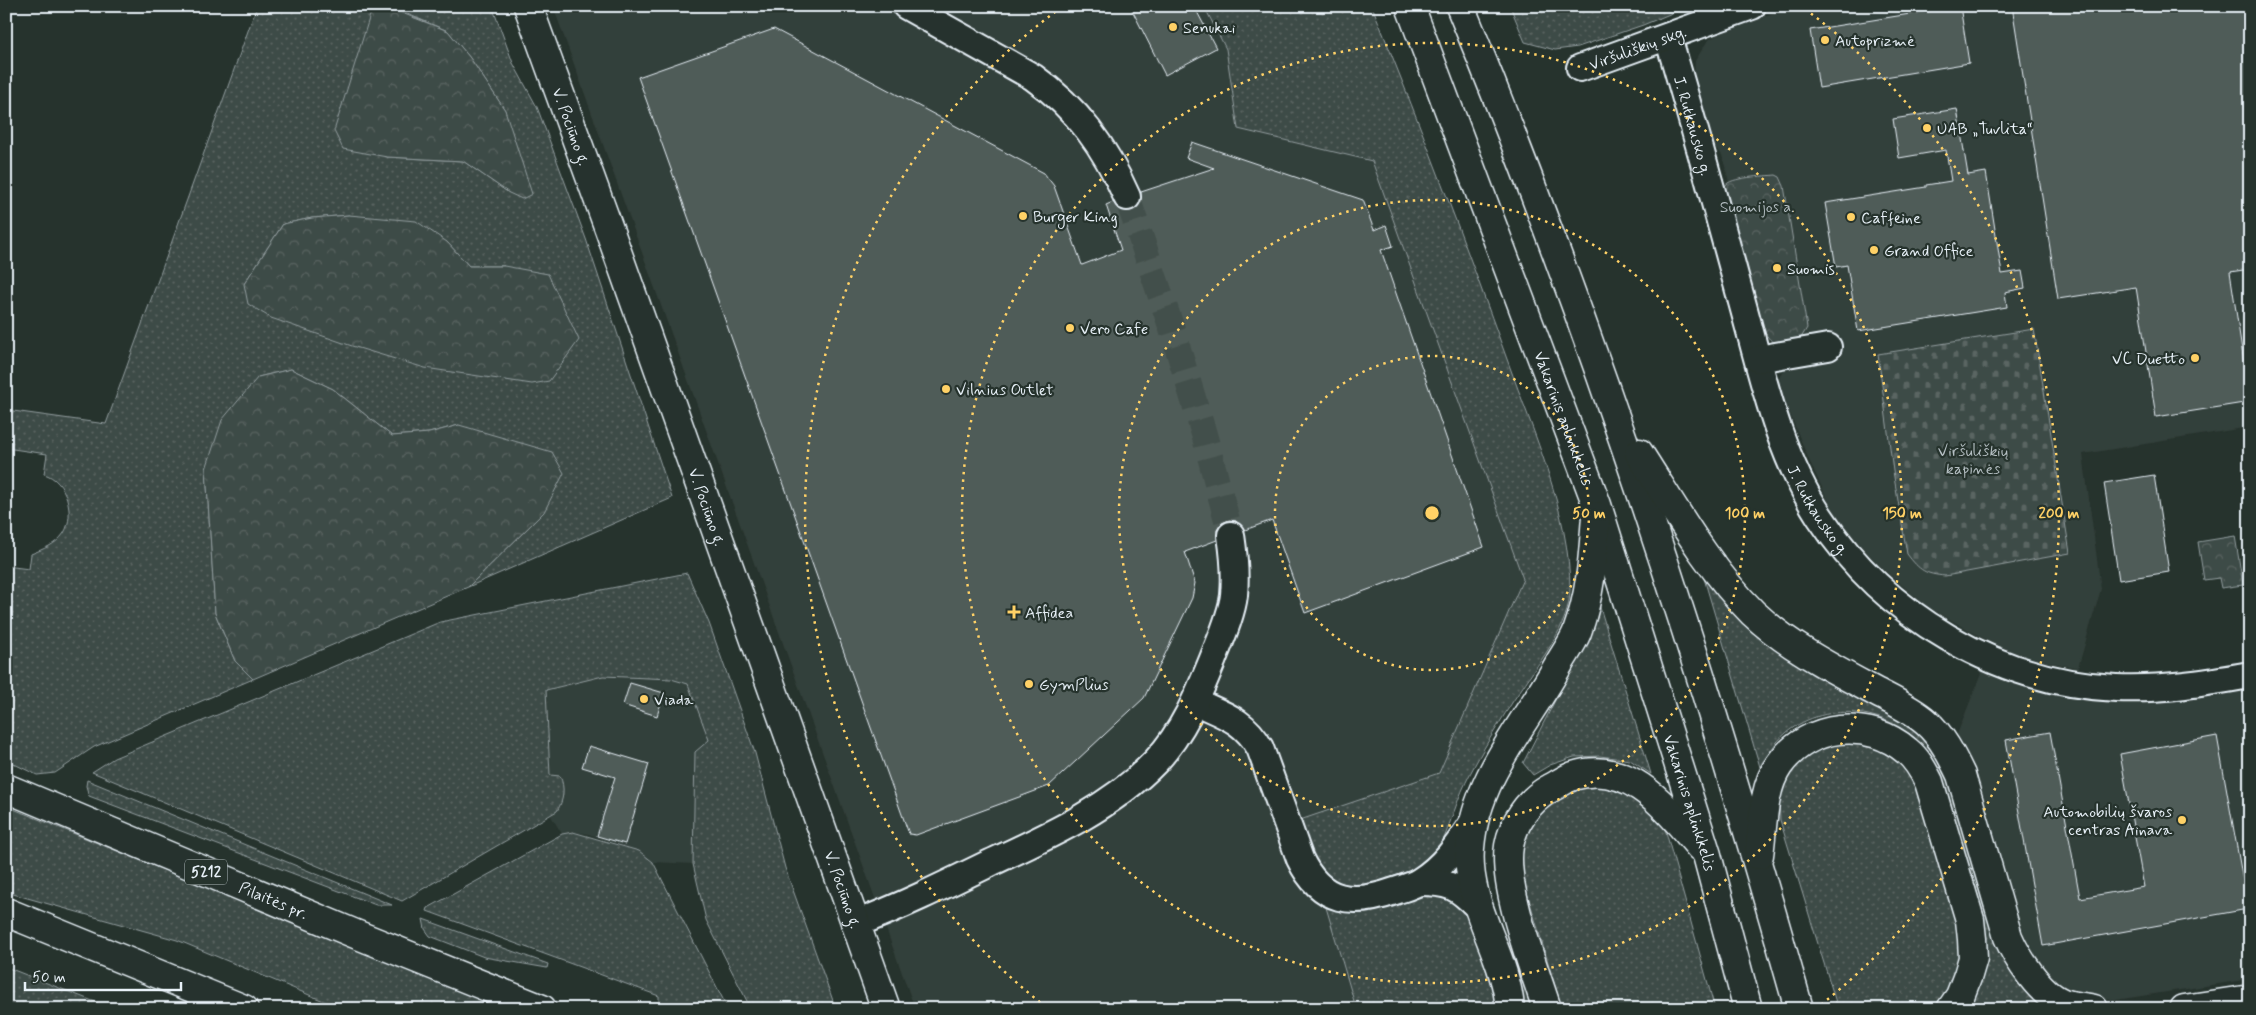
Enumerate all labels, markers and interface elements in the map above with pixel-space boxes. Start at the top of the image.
place label: Senukai [1183,18,1236,39]
marker: Senukai [1167,21,1179,33]
street label: Viršuliškių skg. [1586,22,1689,76]
place label: Autoprizmė [1835,31,1915,52]
marker: Autoprizmė [1819,34,1831,46]
street label: J. Rutkausko g. [1668,74,1716,178]
street label: V. Pociūno g. [547,85,594,168]
place label: UAB „Tuvlita“ [1937,119,2033,140]
marker: UAB „Tuvlita“ [1921,122,1933,134]
park label: Suomijos a. [1720,197,1794,218]
place label: Burger King [1033,207,1118,229]
place label: Caffeine [1861,208,1921,229]
marker: Burger King [1017,210,1029,222]
marker: Caffeine [1845,211,1857,223]
place label: Grand Office [1884,241,1974,262]
marker: Grand Office [1868,244,1880,256]
place label: Suomis [1787,259,1835,280]
marker: Suomis [1771,262,1783,274]
place label: Vero Cafe [1080,319,1148,340]
marker: Vero Cafe [1064,322,1076,334]
street label: Vakarinis aplinkkelis [1528,348,1598,489]
place label: VC Duetto [2112,349,2185,370]
marker: VC Duetto [2189,352,2201,364]
place label: Vilnius Outlet [956,380,1054,401]
marker: Vilnius Outlet [940,383,952,395]
park label: Viršuliškių kapinės [1938,441,2009,480]
street label: J. Rutkausko g. [1782,462,1853,560]
street label: V. Pociūno g. [683,466,730,549]
centre of rings [1423,504,1441,522]
text: 50 m [1572,504,1606,524]
text: 100 m [1725,504,1765,524]
text: 150 m [1882,504,1922,524]
text: 200 m [2039,504,2080,524]
place label: Affidea [1025,603,1073,624]
marker: Affidea [1007,605,1021,619]
place label: GymPlius [1039,675,1109,696]
marker: GymPlius [1023,678,1035,690]
place label: Viada [654,690,694,711]
marker: Viada [638,693,650,705]
street label: Vakarinis aplinkkelis [1658,732,1720,874]
place label: Automobilių švaros centras Ainava [2043,802,2172,841]
marker: Automobilių švaros centras Ainava [2176,814,2188,826]
street label: V. Pociūno g. [819,848,866,931]
road number: 5212 [185,860,227,884]
street label: Pilaitės pr. [235,877,311,925]
scale bar [25,960,181,992]
text: 50 m [32,968,66,988]

